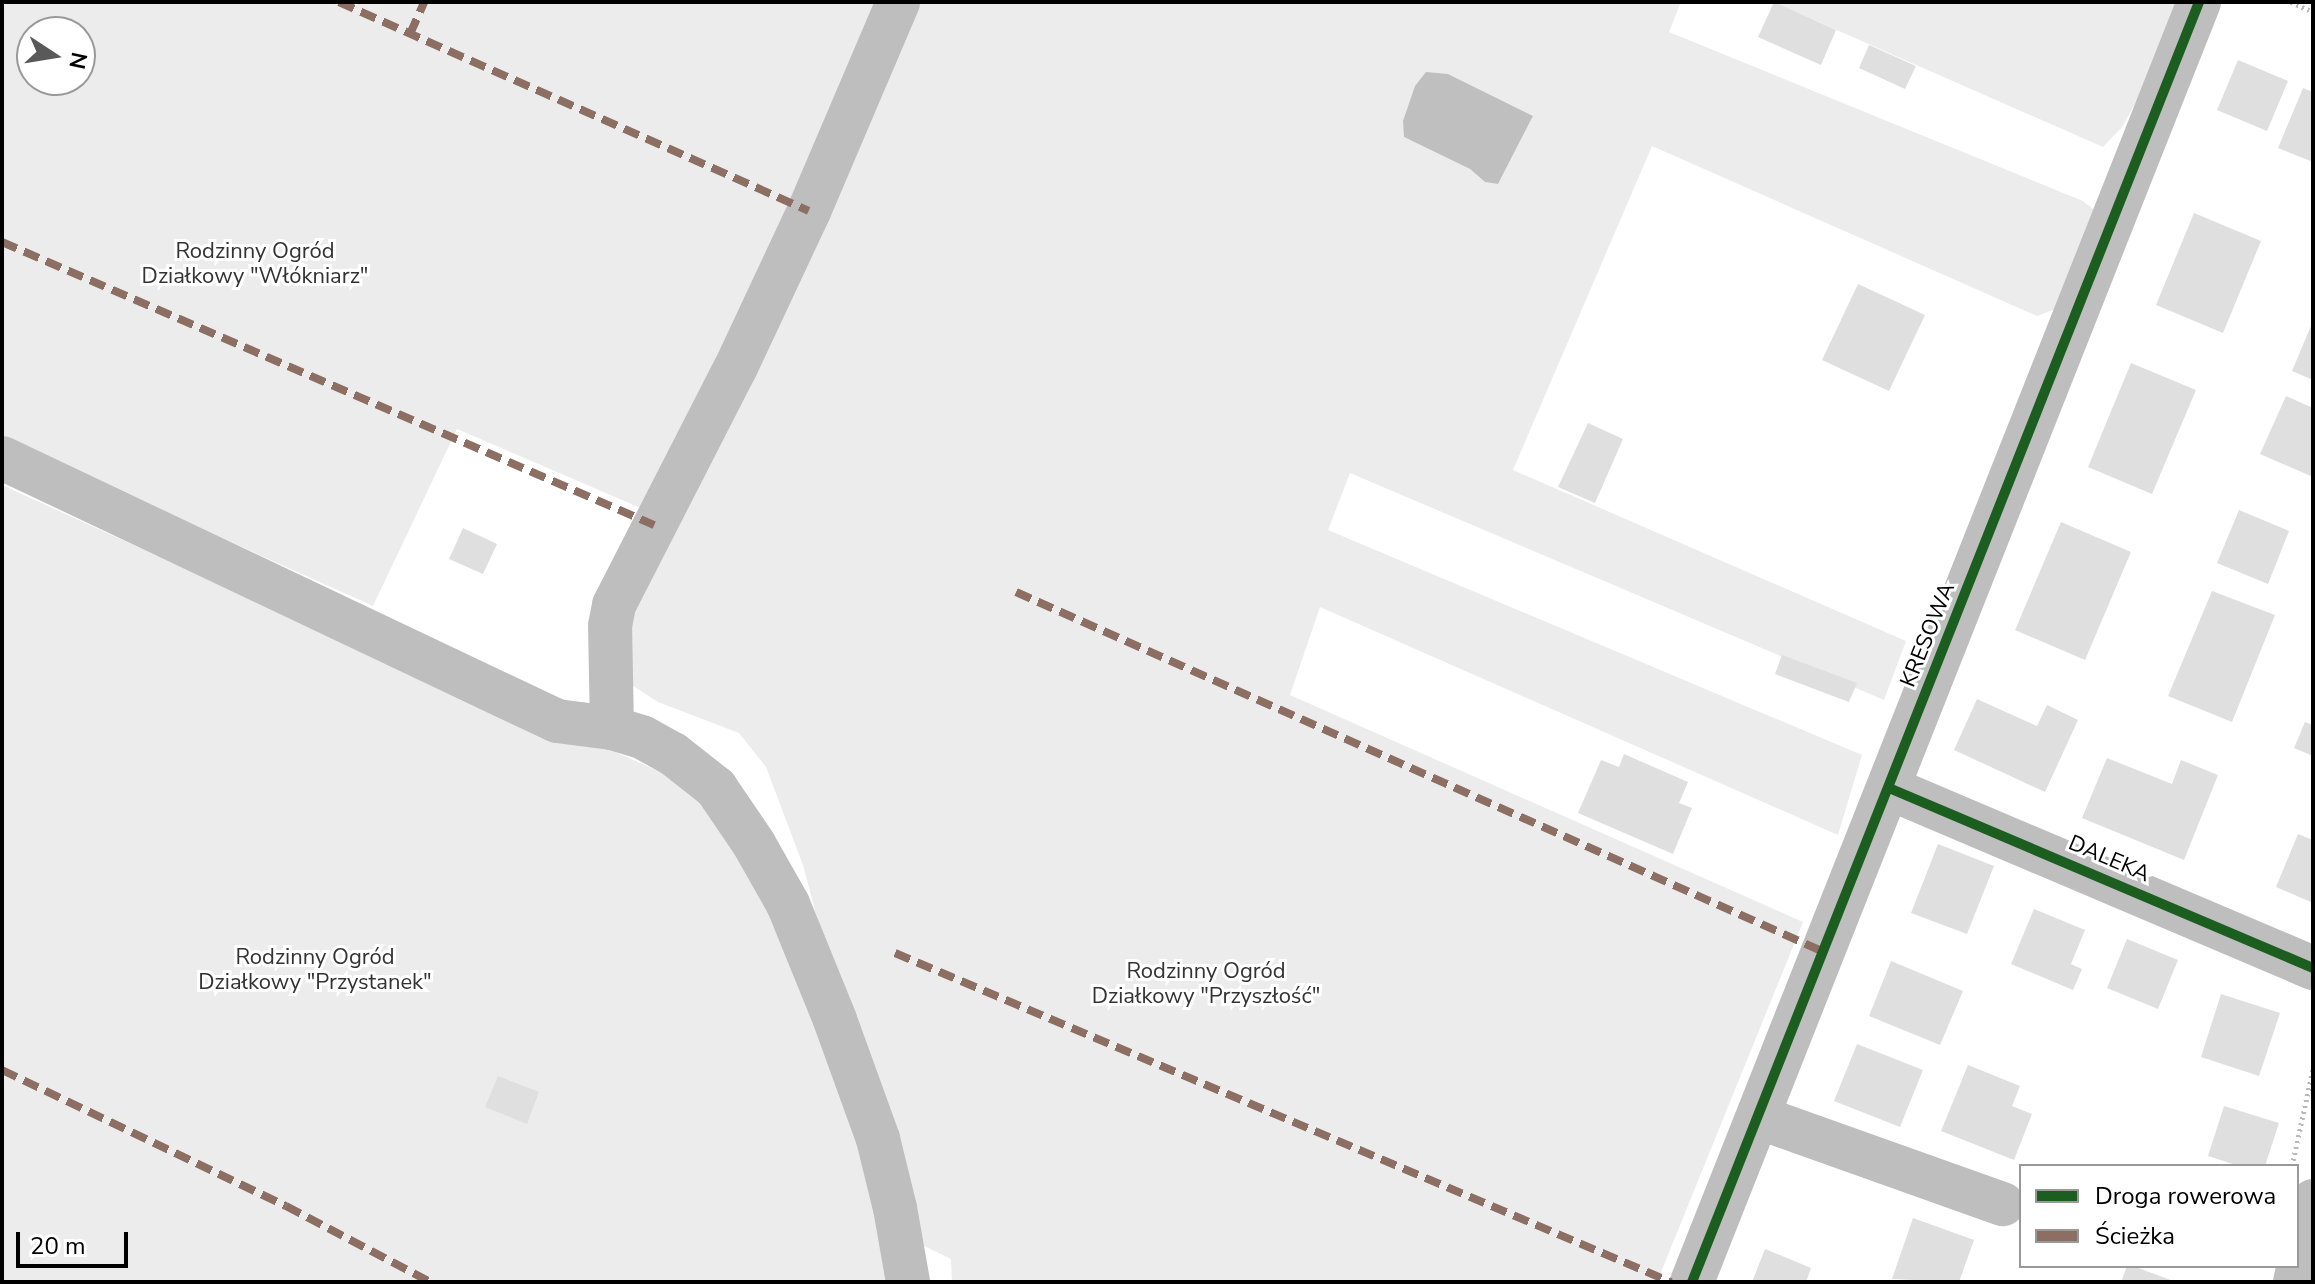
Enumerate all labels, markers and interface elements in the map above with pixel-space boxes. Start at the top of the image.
north arrow [16,16,96,96]
text: N [61,49,94,72]
park label: Rodzinny Ogród Działkowy "Włókniarz" [142,238,368,290]
street label: KRESOWA [1895,579,1961,691]
street label: DALEKA [2064,830,2154,888]
park label: Rodzinny Ogród Działkowy "Przystanek" [198,944,432,996]
park label: Rodzinny Ogród Działkowy "Przyszłość" [1092,958,1320,1010]
legend [2019,1164,2299,1268]
text: Droga rowerowa [2095,1180,2276,1212]
scale bar [20,1216,132,1266]
text: Ścieżka [2095,1220,2175,1252]
text: 20 m [30,1230,86,1262]

